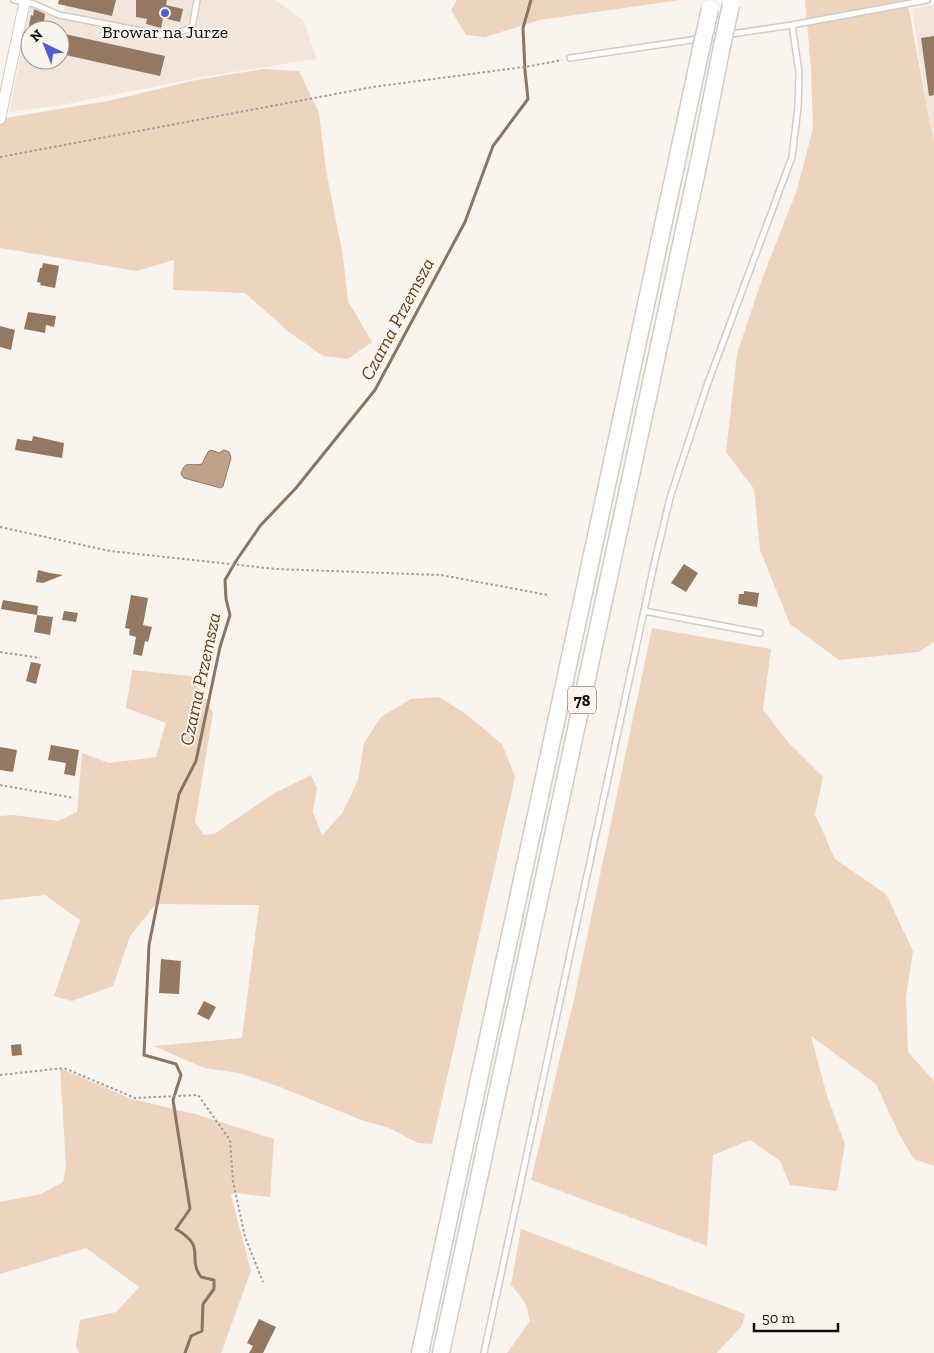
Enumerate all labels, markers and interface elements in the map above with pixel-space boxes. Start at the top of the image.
marker: Browar na Jurze [159,7,171,19]
north arrow [20,20,70,70]
place label: Browar na Jurze [102,21,228,43]
text: N [27,26,46,46]
water label: Czarna Przemsza [355,254,439,384]
water label: Czarna Przemsza [175,610,225,748]
road number: 78 [568,686,596,714]
scale bar [754,1300,838,1332]
text: 50 m [762,1309,795,1327]

